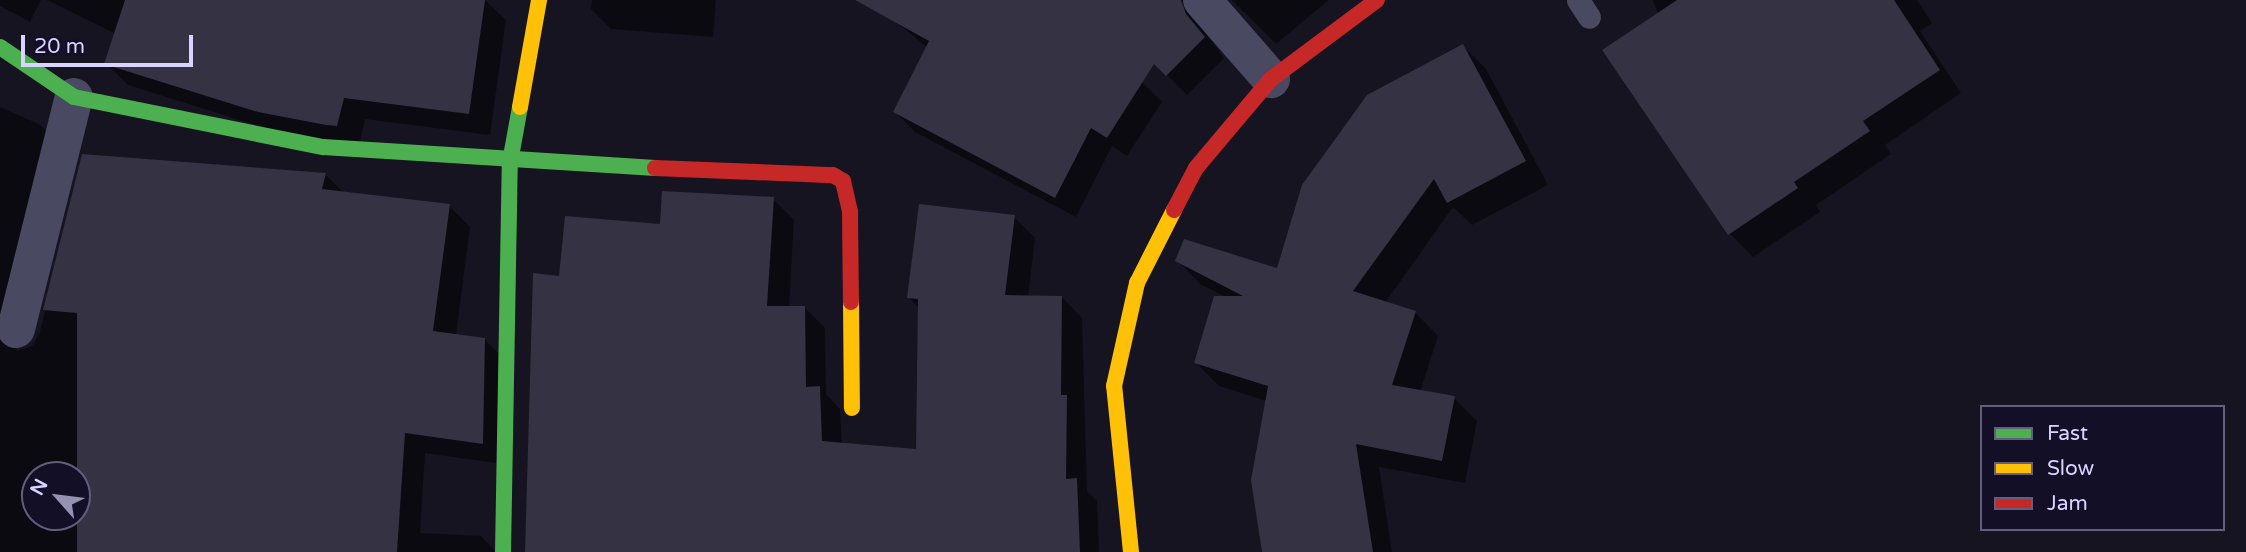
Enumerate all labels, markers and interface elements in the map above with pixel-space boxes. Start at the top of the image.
scale bar [24,21,196,65]
text: 20 m [34,34,85,59]
legend [1980,405,2225,531]
text: Fast [2047,421,2088,446]
text: Slow [2047,456,2094,481]
north arrow [21,461,91,531]
text: N [26,475,53,499]
text: Jam [2047,491,2088,516]

